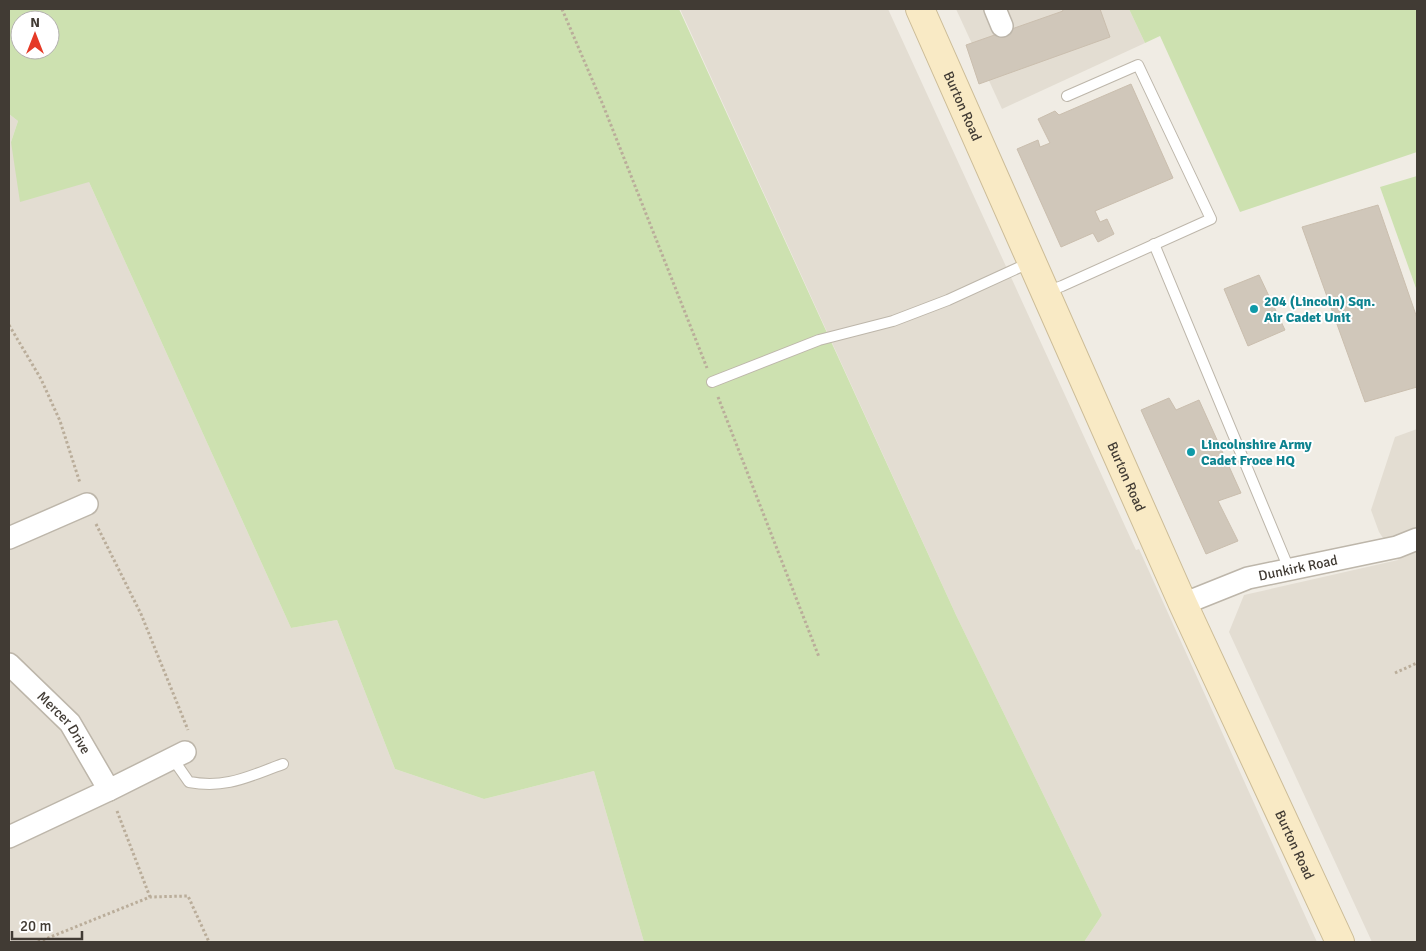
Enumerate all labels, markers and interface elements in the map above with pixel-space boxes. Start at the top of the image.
north arrow [10,10,60,60]
text: N [30,14,40,31]
street label: Burton Road [940,69,985,144]
place label: 204 (Lincoln) Sqn. Air Cadet Unit [1264,293,1375,326]
marker: 204 (Lincoln) Sqn. Air Cadet Unit [1248,303,1260,315]
place label: Lincolnshire Army Cadet Froce HQ [1201,436,1312,469]
street label: Burton Road [1103,439,1149,514]
marker: Lincolnshire Army Cadet Froce HQ [1185,446,1197,458]
street label: Dunkirk Road [1257,552,1339,585]
street label: Mercer Drive [34,688,94,757]
street label: Burton Road [1271,808,1318,882]
scale bar [12,908,82,940]
text: 20 m [20,917,51,935]

